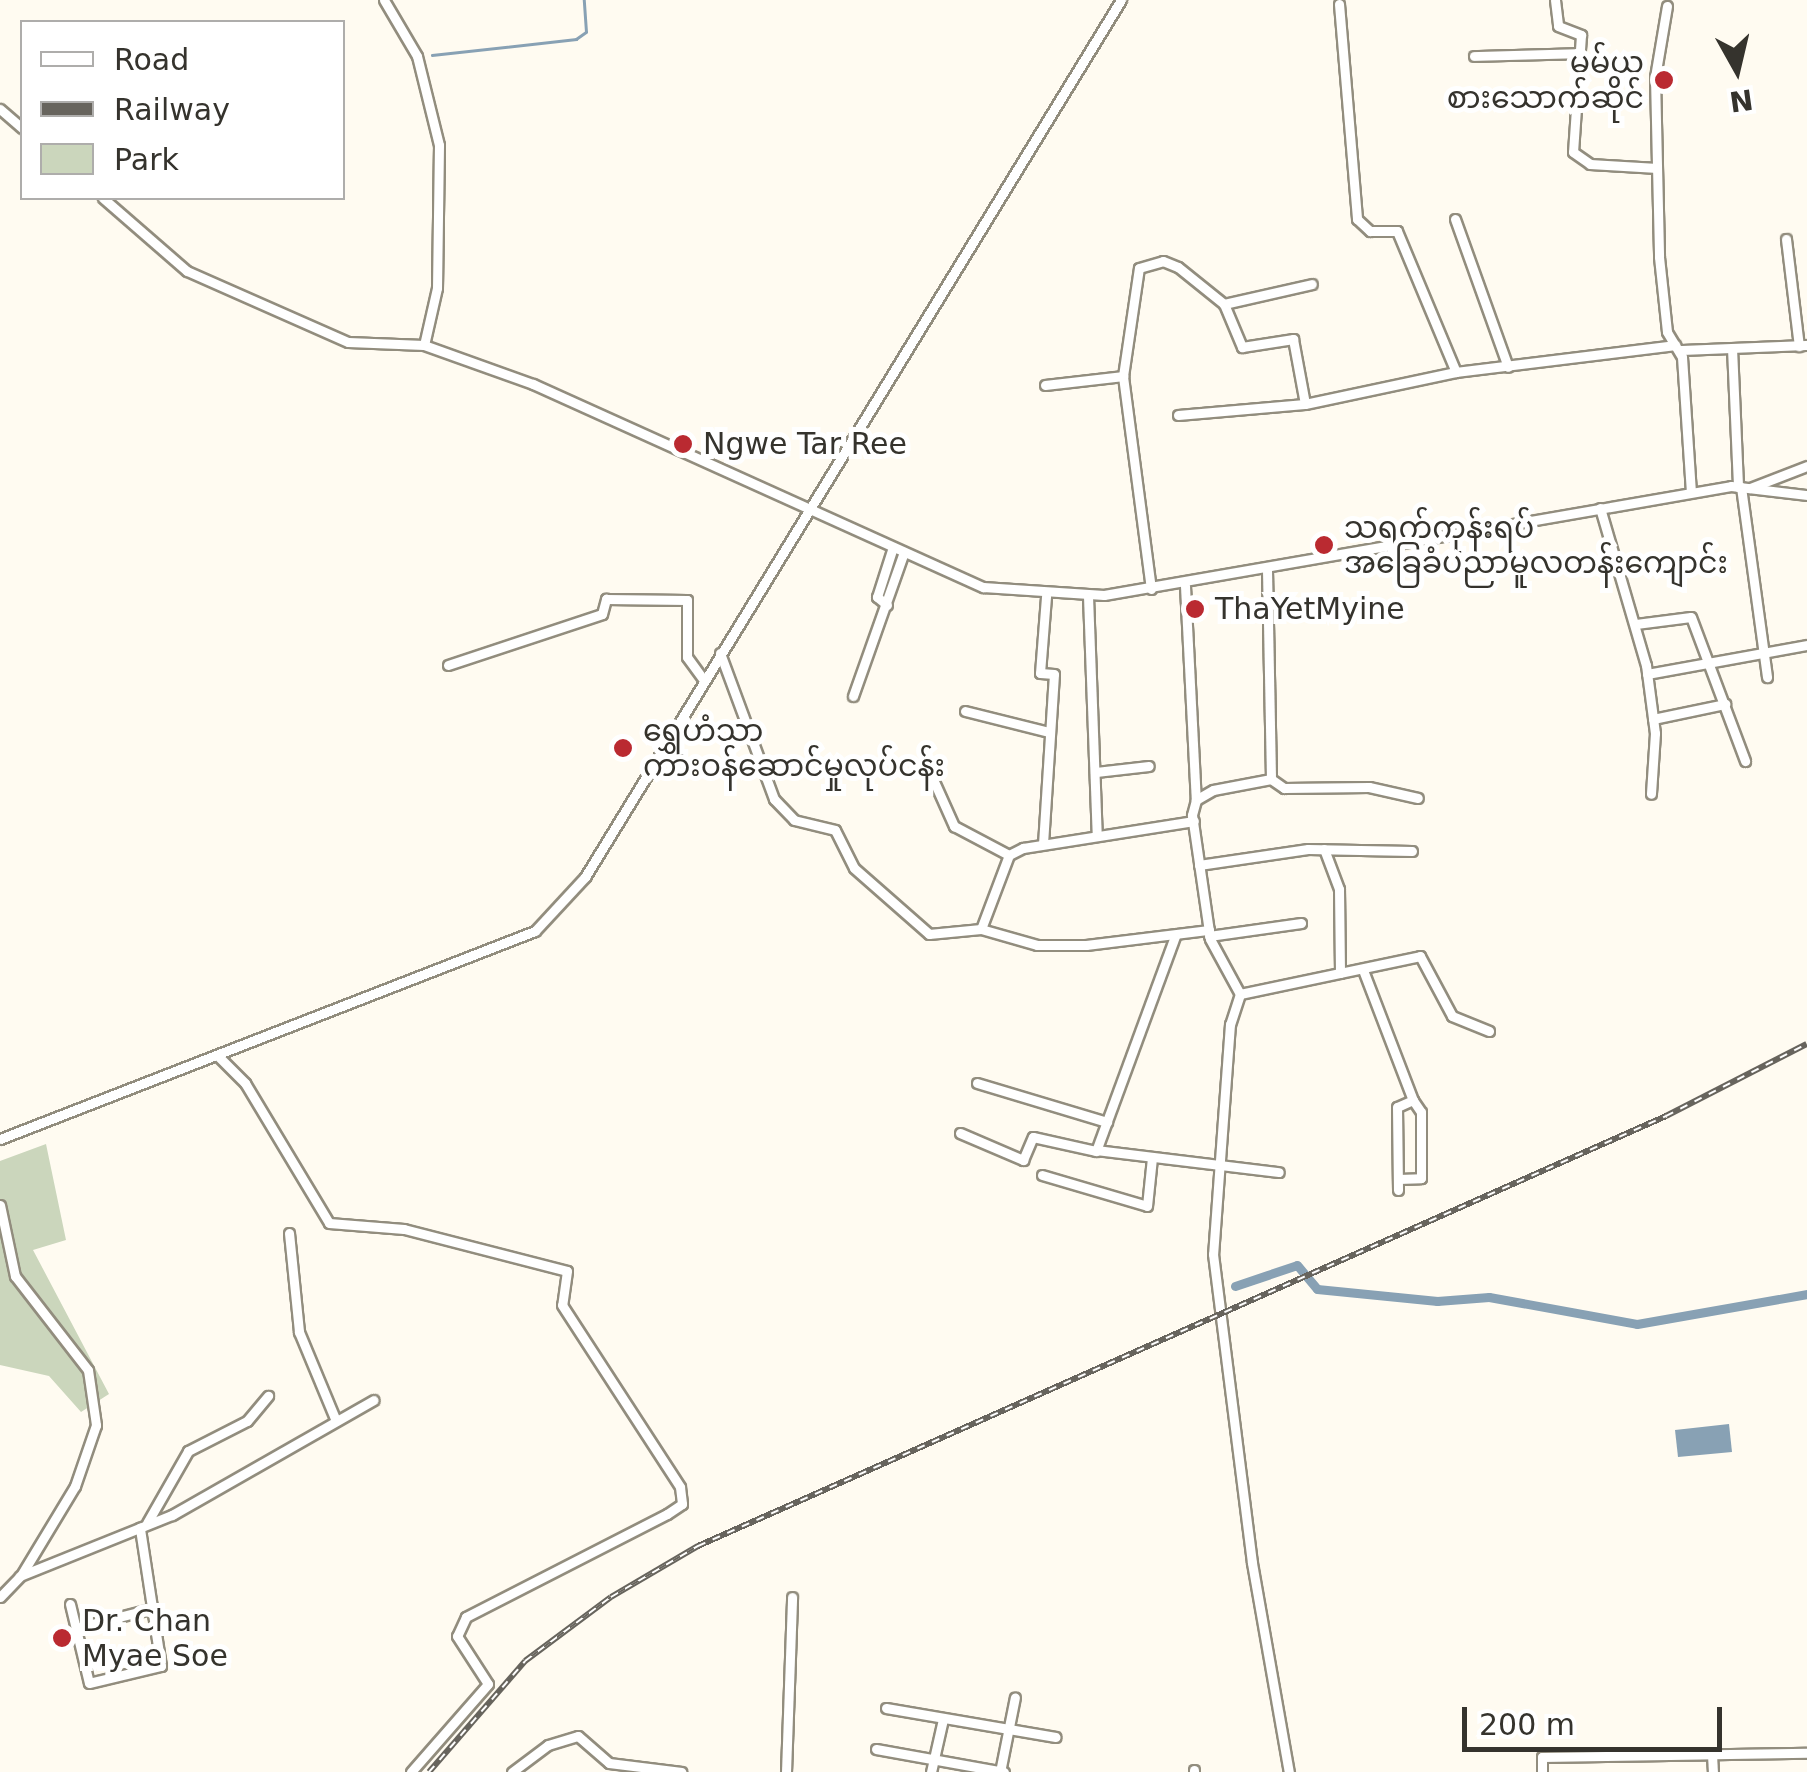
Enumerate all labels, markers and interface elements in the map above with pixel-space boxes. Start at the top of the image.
legend [20,20,345,200]
north arrow [1687,20,1787,120]
text: Road [114,42,189,77]
place label: မွမ်ယ စားသောက်ဆိုင် [1447,45,1644,116]
marker: မွမ်ယ စားသောက်ဆိုင် [1653,69,1675,91]
text: N [1727,82,1755,118]
text: Railway [114,92,230,127]
text: Park [114,142,179,177]
place label: Ngwe Tar Ree [703,426,907,462]
marker: Ngwe Tar Ree [672,433,694,455]
place label: သရက်ကုန်းရပ် အခြေခံပညာမူလတန်းကျောင်း [1344,510,1728,580]
marker: သရက်ကုန်းရပ် အခြေခံပညာမူလတန်းကျောင်း [1313,534,1335,556]
place label: ThaYetMyine [1215,591,1405,627]
marker: ThaYetMyine [1184,598,1206,620]
place label: ရွှေဟံသာ ကားဝန်ဆောင်မှုလုပ်ငန်း [643,713,945,784]
marker: ရွှေဟံသာ ကားဝန်ဆောင်မှုလုပ်ငန်း [612,737,634,759]
place label: Dr. Chan Myae Soe [82,1603,228,1674]
marker: Dr. Chan Myae Soe [51,1627,73,1649]
scale bar [1467,1687,1727,1749]
text: 200 m [1479,1707,1575,1742]

